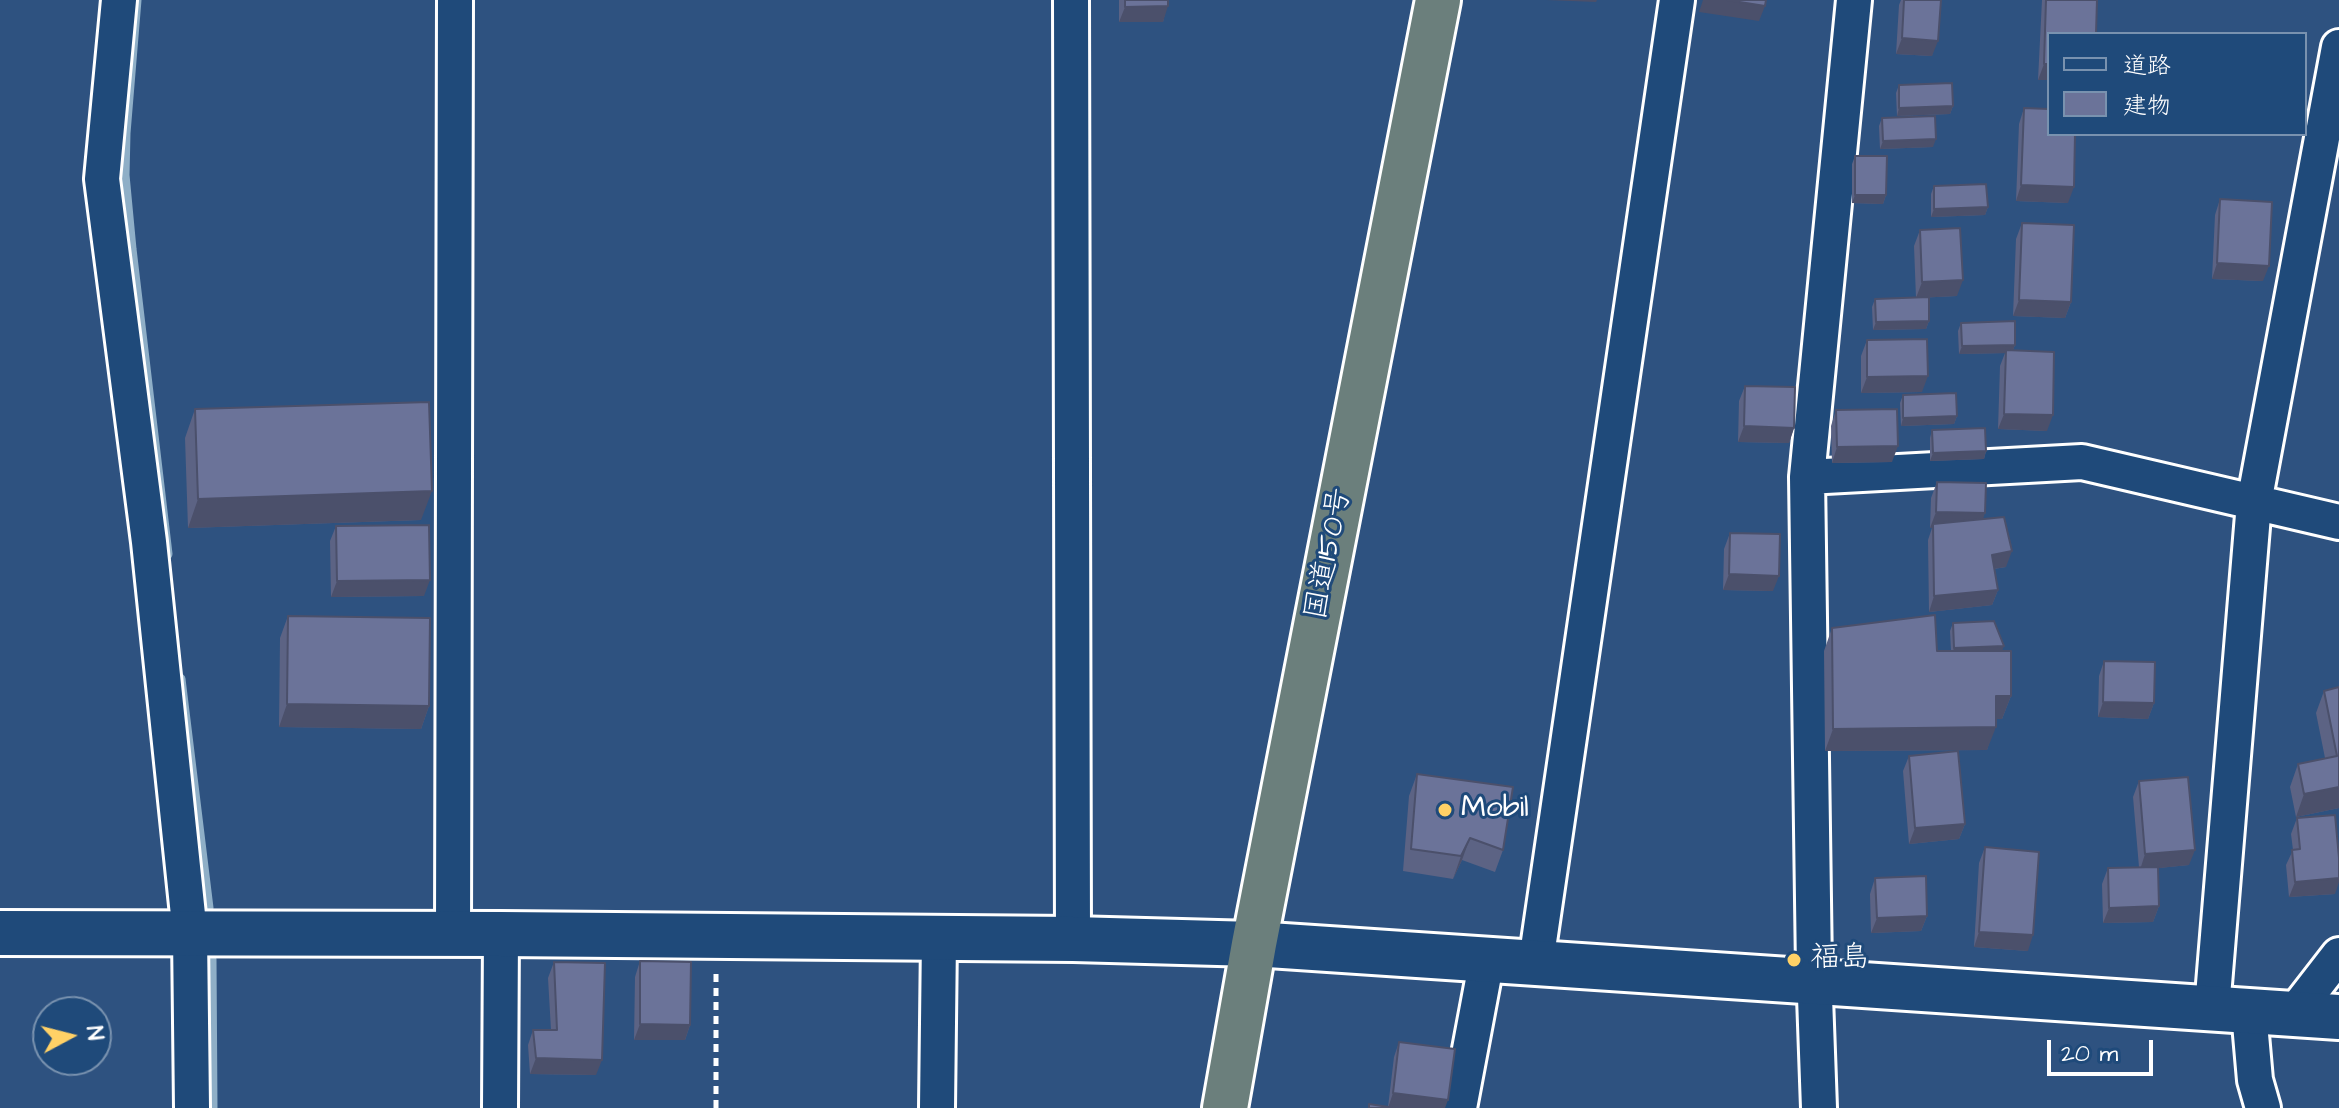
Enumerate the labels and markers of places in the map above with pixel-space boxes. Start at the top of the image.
place label: Mobil [1461,792,1529,828]
marker: Mobil [1436,801,1454,819]
place label: 福島 [1810,942,1870,978]
marker: 福島 [1785,951,1803,969]

